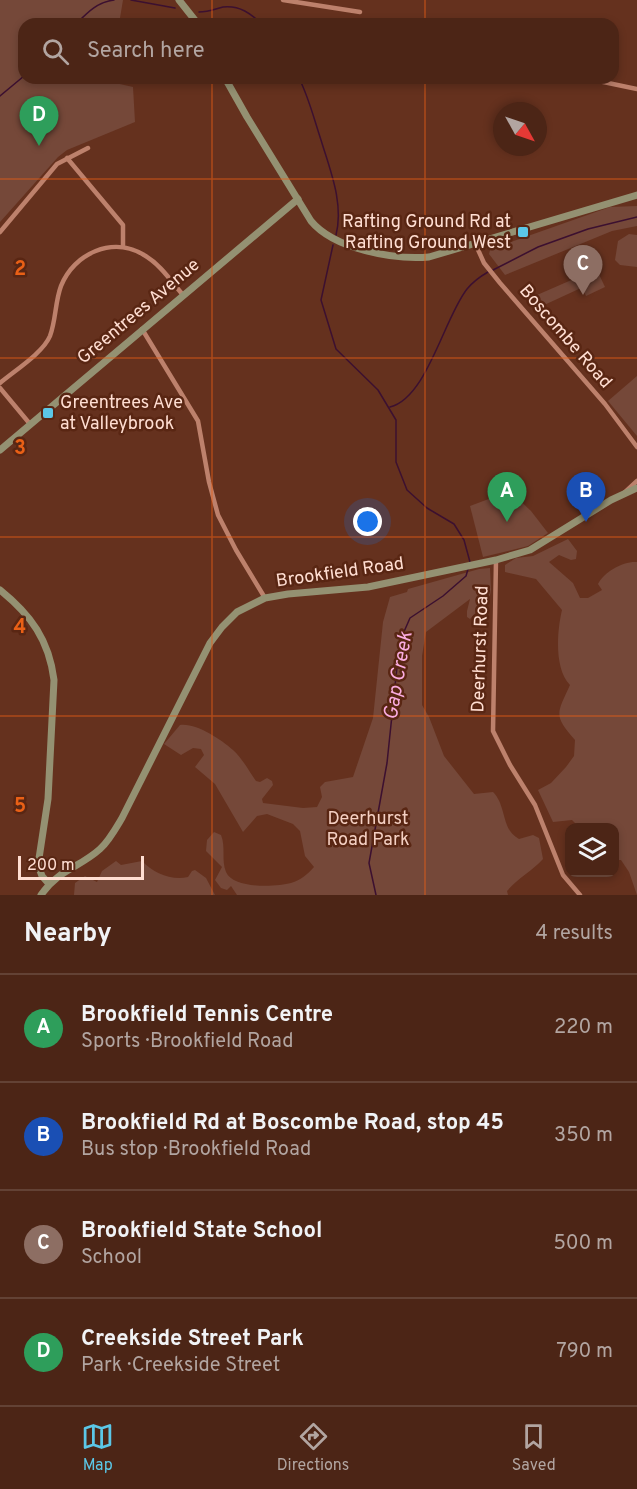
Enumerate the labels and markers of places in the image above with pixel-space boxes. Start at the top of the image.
pin: D [20,96,58,146]
place label: Rafting Ground Rd at Rafting Ground West [342,211,511,255]
marker: Rafting Ground Rd at Rafting Ground West [516,225,530,239]
pin: C [564,246,602,295]
place label: Greentrees Ave at Valleybrook [60,392,183,436]
marker: Greentrees Ave at Valleybrook [41,406,55,420]
pin: A [488,472,526,522]
pin: B [566,472,606,522]

